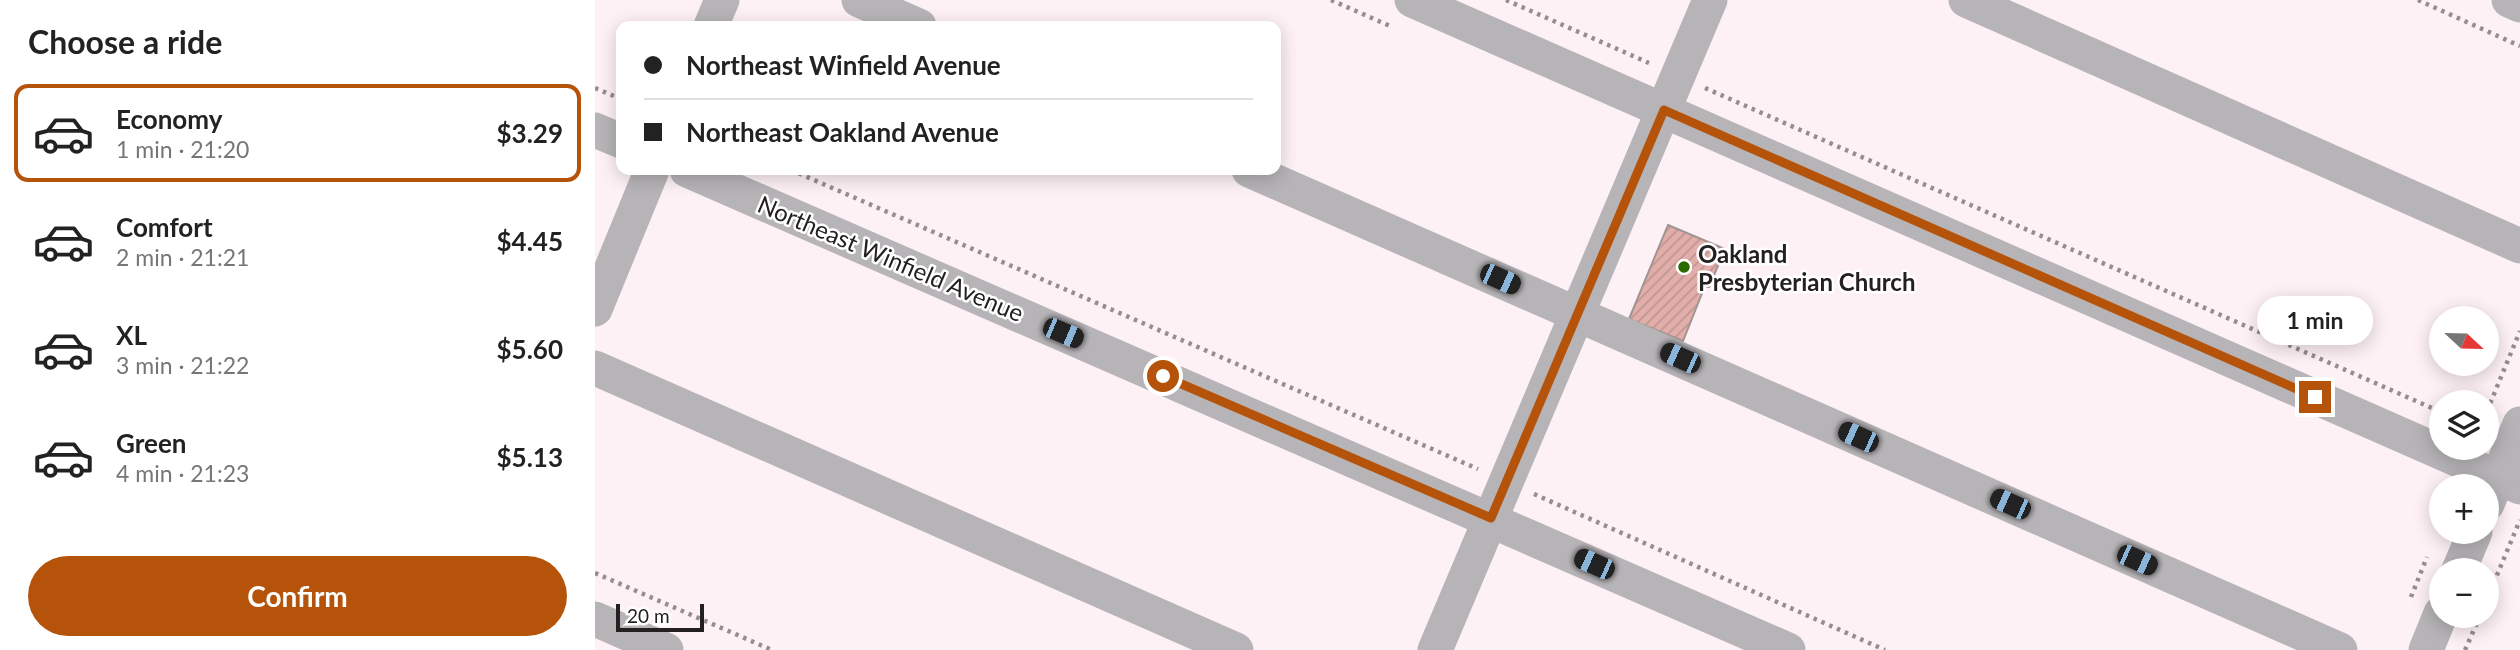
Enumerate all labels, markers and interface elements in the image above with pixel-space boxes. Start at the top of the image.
text: Choose a ride [28,22,222,61]
text: Northeast Winfield Avenue [686,49,1001,81]
icon: car [32,102,95,165]
text: Economy [116,103,222,135]
text: Northeast Oakland Avenue [686,116,999,148]
text: $3.29 [497,117,563,149]
text: 1 min · 21:20 [116,135,249,163]
street label: Northeast Winfield Avenue [754,189,1028,327]
icon: car [32,210,95,273]
text: Comfort [116,211,213,243]
text: $4.45 [497,225,563,257]
place label: Oakland Presbyterian Church [1698,239,1915,296]
text: 2 min · 21:21 [116,243,249,271]
marker: Oakland Presbyterian Church [1676,259,1692,275]
car [1477,261,1524,297]
callout: 1 min [2257,296,2373,344]
text: 1 min [2286,306,2344,334]
north arrow [2429,306,2499,376]
map controls [2429,306,2499,628]
car [1040,315,1087,351]
icon: car [32,318,95,381]
text: XL [116,319,147,351]
text: $5.60 [497,333,563,365]
car [1657,340,1704,376]
text: 3 min · 21:22 [116,351,249,379]
route start [1147,360,1179,392]
route end [2299,381,2331,413]
button: layers [2429,390,2499,460]
car [1835,419,1882,455]
icon: car [32,426,95,489]
text: Green [116,427,186,459]
text: $5.13 [497,441,563,473]
text: 4 min · 21:23 [116,459,249,487]
button: + [2429,474,2499,544]
car [1987,486,2034,522]
car [2114,542,2161,578]
car [1571,546,1618,582]
button: Confirm [28,556,567,636]
button: − [2429,558,2499,628]
scale bar [616,601,703,633]
text: 20 m [627,604,670,627]

